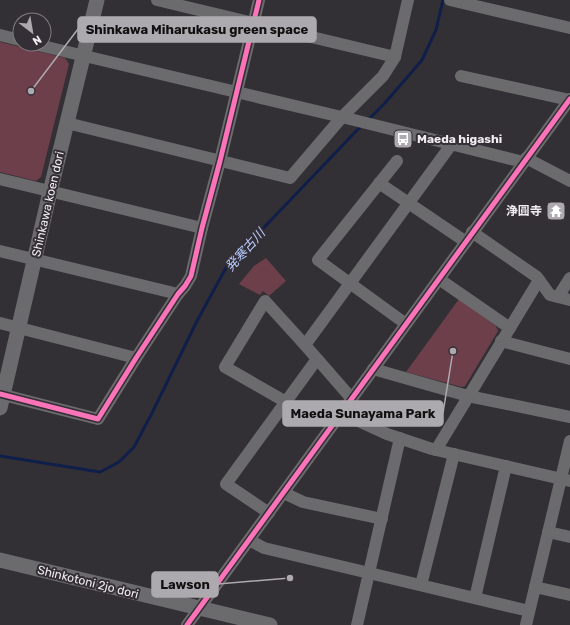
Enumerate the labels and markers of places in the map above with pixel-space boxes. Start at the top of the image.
callout: Shinkawa Miharukasu green space [78,17,316,42]
bus stop icon: Maeda higashi [392,128,414,150]
place label: Maeda higashi [417,132,502,146]
temple icon: 浄圓寺 [545,200,567,222]
place label: 浄圓寺 [506,204,542,218]
callout: Maeda Sunayama Park [283,401,443,426]
callout: Lawson [152,572,218,597]

